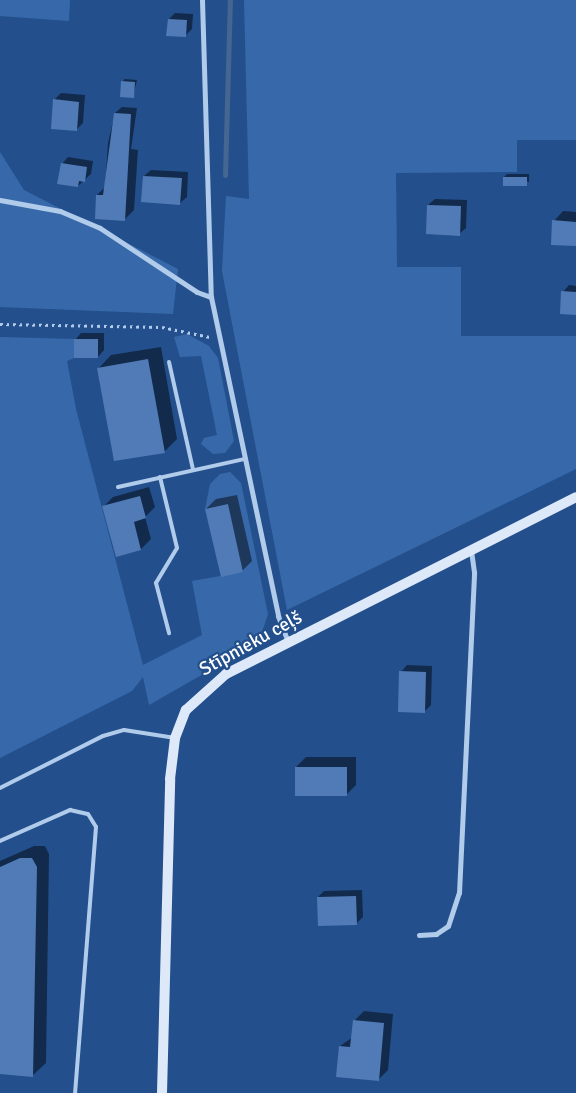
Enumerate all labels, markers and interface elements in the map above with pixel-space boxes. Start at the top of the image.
street label: Stīpnieku ceļš [196,606,306,682]

